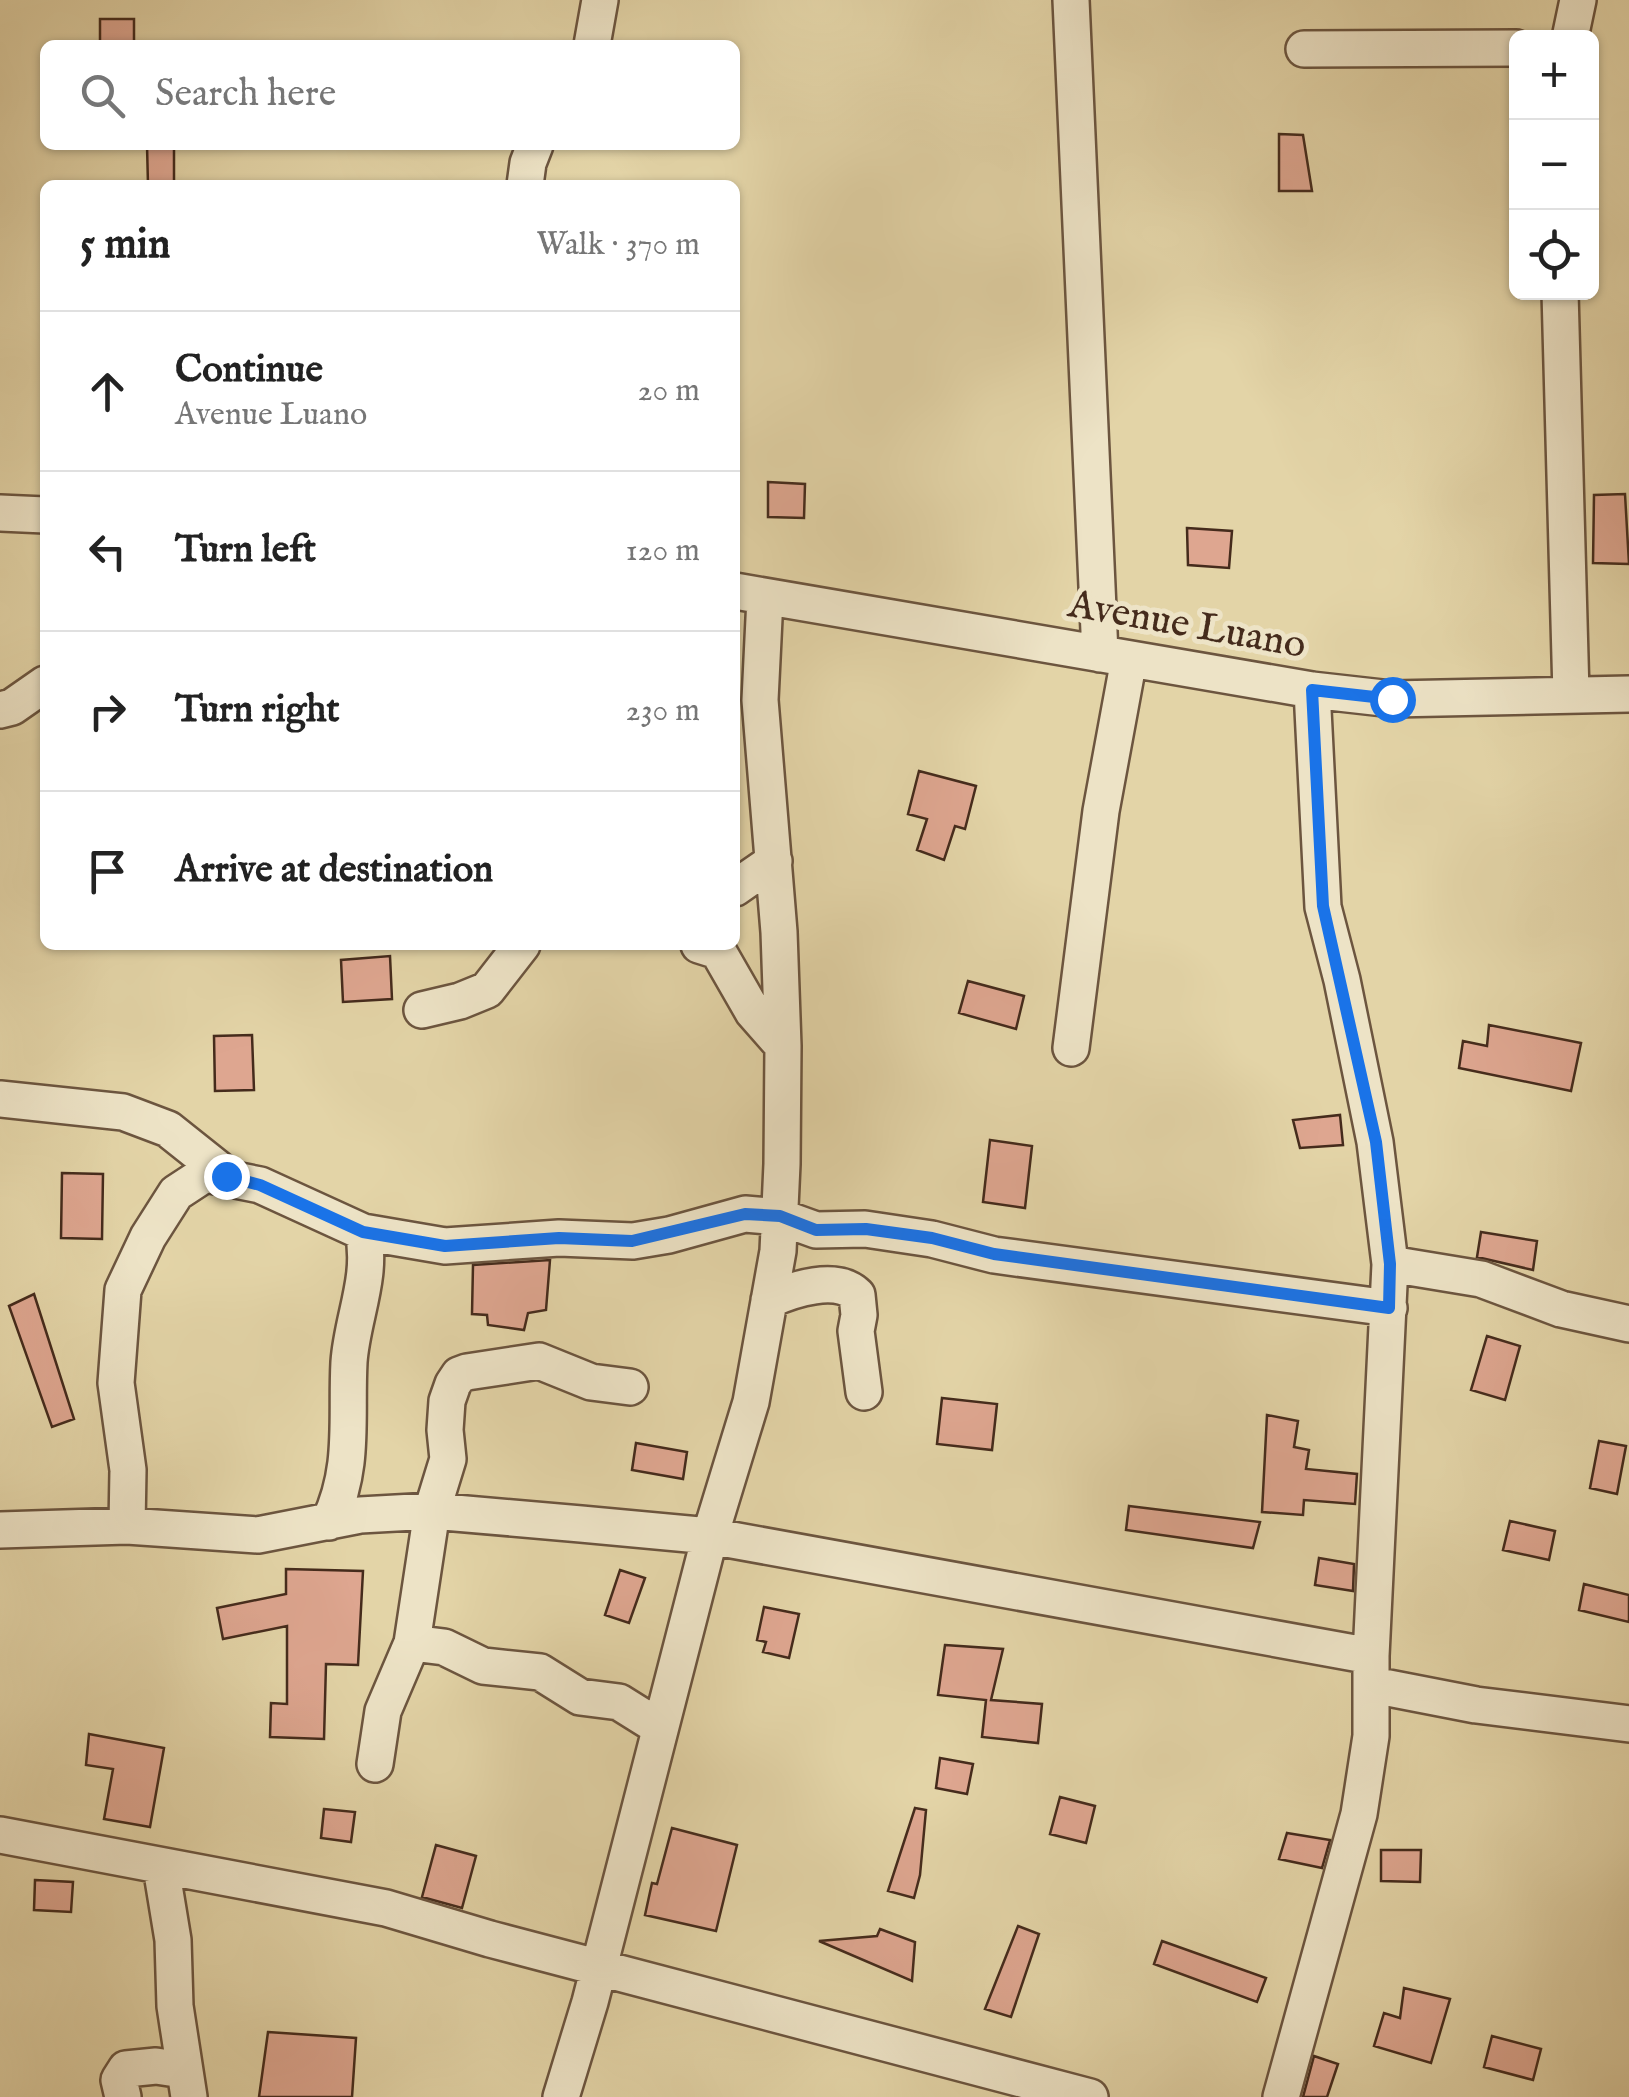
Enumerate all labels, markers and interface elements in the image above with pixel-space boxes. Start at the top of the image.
map controls [1509,30,1599,300]
button: + [1509,30,1599,120]
search box [40,40,740,150]
icon: search [75,68,130,123]
text: Search here [155,71,336,119]
button: − [1509,120,1599,210]
button: locate [1509,210,1599,300]
text: 5 min [80,219,170,272]
text: Walk · 370 m [536,225,700,266]
text: Continue [175,347,323,395]
icon: ahead [80,364,135,419]
text: 20 m [638,371,700,412]
text: Avenue Luano [175,395,367,436]
icon: left [80,524,135,579]
text: Turn left [175,527,316,575]
text: 120 m [626,531,700,572]
street label: Avenue Luano [1063,580,1310,672]
route start [1370,677,1416,723]
icon: right [80,684,135,739]
text: Turn right [175,687,339,735]
text: 230 m [626,691,700,732]
icon: arrive [80,844,135,899]
text: Arrive at destination [175,847,493,895]
route end [204,1154,250,1200]

